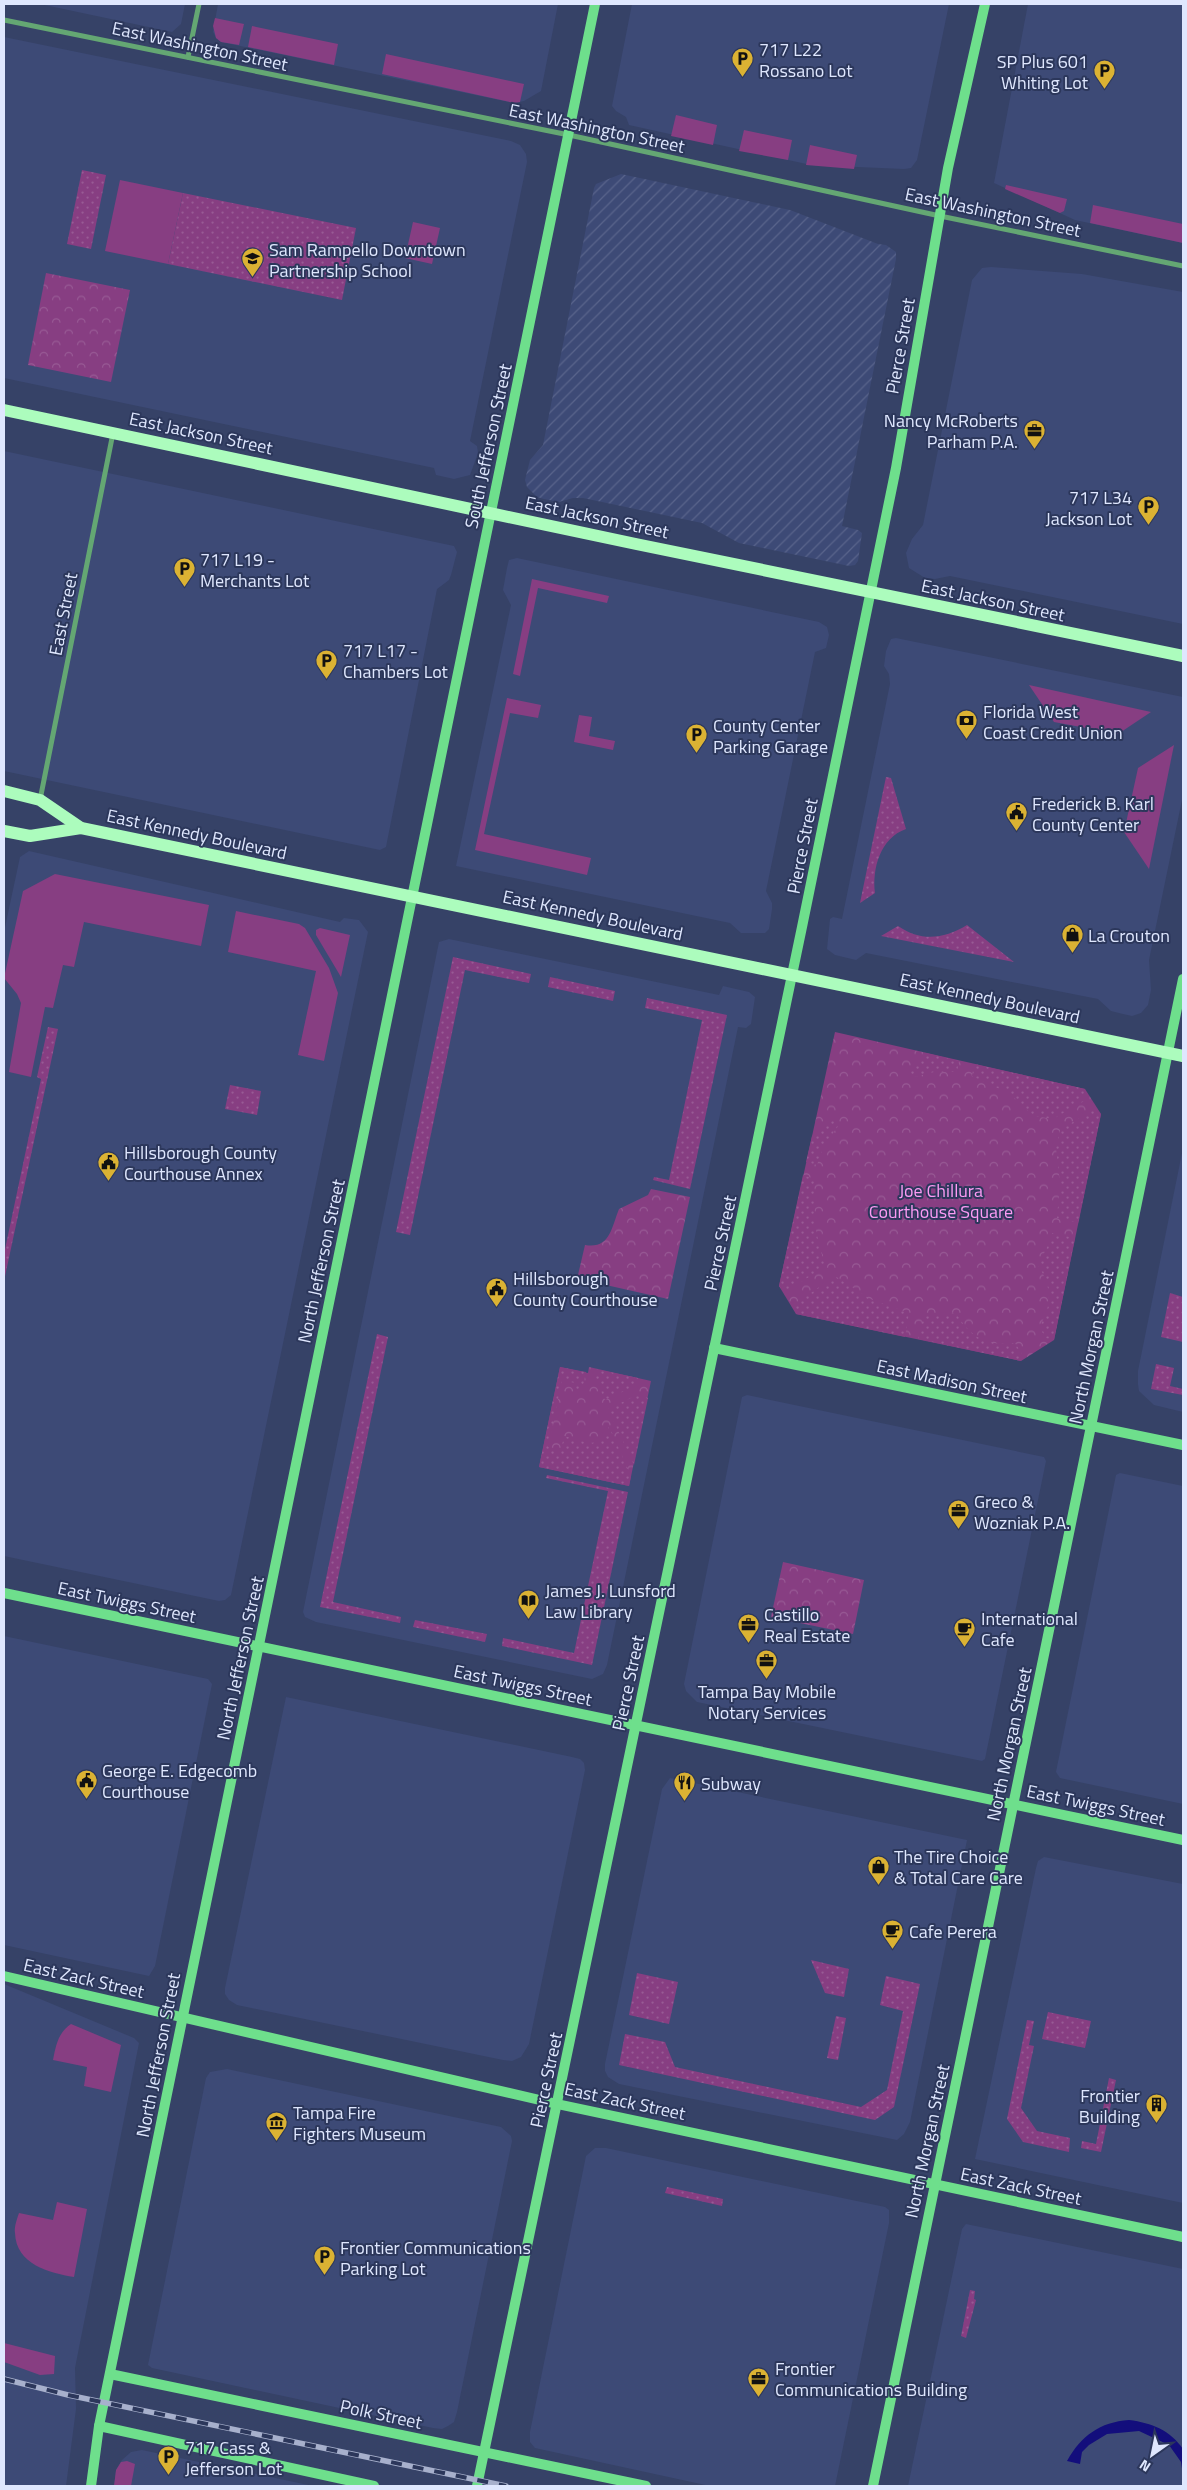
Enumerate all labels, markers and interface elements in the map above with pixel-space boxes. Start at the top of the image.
street label: East Washington Street [110,14,291,78]
place label: 717 L22 Rossano Lot [759,36,853,84]
parking icon: 717 L22 Rossano Lot [731,47,755,78]
place label: SP Plus 601 Whiting Lot [997,48,1089,96]
parking icon: SP Plus 601 Whiting Lot [1092,59,1116,90]
street label: East Washington Street [507,96,688,160]
street label: East Washington Street [903,180,1084,244]
place label: Sam Rampello Downtown Partnership School [269,236,466,284]
school or university icon: Sam Rampello Downtown Partnership School [241,247,265,278]
street label: Pierce Street [878,295,922,396]
street label: South Jefferson Street [457,360,519,531]
street label: East Jackson Street [127,405,276,462]
place label: Nancy McRoberts Parham P.A. [884,407,1018,455]
office icon: Nancy McRoberts Parham P.A. [1022,418,1046,449]
place label: 717 L34 Jackson Lot [1046,484,1133,532]
street label: East Jackson Street [523,489,672,546]
parking icon: 717 L34 Jackson Lot [1136,495,1160,526]
place label: 717 L19 - Merchants Lot [200,546,310,594]
parking icon: 717 L19 - Merchants Lot [172,557,196,588]
street label: East Street [42,570,84,658]
street label: East Jackson Street [919,572,1068,629]
place label: 717 L17 - Chambers Lot [343,637,449,685]
parking icon: 717 L17 - Chambers Lot [315,648,339,679]
place label: Florida West Coast Credit Union [983,698,1123,746]
bank icon: Florida West Coast Credit Union [955,709,979,740]
place label: County Center Parking Garage [713,712,828,760]
parking icon: County Center Parking Garage [685,723,709,754]
place label: Frederick B. Karl County Center [1032,790,1154,838]
street label: Pierce Street [779,795,825,896]
public building icon: Frederick B. Karl County Center [1004,801,1028,832]
street label: East Kennedy Boulevard [104,802,290,866]
street label: East Kennedy Boulevard [500,883,686,947]
place label: La Crouton [1088,922,1170,949]
shop icon: La Crouton [1060,923,1084,954]
street label: East Kennedy Boulevard [897,966,1083,1030]
place label: Hillsborough County Courthouse Annex [124,1139,277,1187]
public building icon: Hillsborough County Courthouse Annex [96,1150,120,1181]
street label: North Jefferson Street [290,1176,352,1345]
park label: Joe Chillura Courthouse Square [869,1177,1013,1225]
street label: Pierce Street [697,1192,743,1293]
place label: Hillsborough County Courthouse [513,1265,658,1313]
street label: North Morgan Street [1062,1267,1121,1426]
public building icon: Hillsborough County Courthouse [485,1276,509,1307]
street label: East Madison Street [874,1352,1030,1410]
place label: Greco & Wozniak P.A. [974,1488,1070,1536]
office icon: Greco & Wozniak P.A. [946,1499,970,1530]
street label: North Jefferson Street [209,1573,271,1742]
street label: East Twiggs Street [55,1574,199,1630]
place label: James J. Lunsford Law Library [545,1577,676,1625]
library icon: James J. Lunsford Law Library [517,1588,541,1619]
place label: Castillo Real Estate [764,1601,850,1649]
place label: International Cafe [981,1605,1078,1653]
office icon: Castillo Real Estate [736,1612,760,1643]
cafe icon: International Cafe [953,1616,977,1647]
street label: Pierce Street [605,1632,651,1733]
office icon: Tampa Bay Mobile Notary Services [755,1649,779,1680]
street label: East Twiggs Street [451,1657,595,1713]
street label: North Morgan Street [980,1664,1039,1823]
place label: Tampa Bay Mobile Notary Services [698,1678,836,1726]
place label: George E. Edgecomb Courthouse [102,1757,257,1805]
public building icon: George E. Edgecomb Courthouse [74,1768,98,1799]
place label: Subway [701,1770,761,1797]
restaurant icon: Subway [673,1771,697,1802]
street label: East Twiggs Street [1024,1777,1168,1833]
place label: The Tire Choice & Total Care Care [894,1843,1023,1891]
shop icon: The Tire Choice & Total Care Care [866,1854,890,1885]
place label: Cafe Perera [909,1918,997,1945]
cafe icon: Cafe Perera [881,1919,905,1950]
street label: East Zack Street [21,1951,148,2005]
street label: North Jefferson Street [129,1970,187,2140]
street label: Pierce Street [523,2029,569,2130]
street label: North Morgan Street [898,2061,957,2220]
street label: East Zack Street [562,2075,689,2127]
place label: Frontier Building [1079,2082,1140,2130]
building icon: Frontier Building [1144,2093,1168,2124]
place label: Tampa Fire Fighters Museum [293,2099,426,2147]
museum icon: Tampa Fire Fighters Museum [265,2110,289,2141]
street label: East Zack Street [958,2160,1085,2212]
place label: Frontier Communications Parking Lot [340,2234,531,2282]
parking icon: Frontier Communications Parking Lot [312,2245,336,2276]
place label: Frontier Communications Building [775,2355,967,2403]
office icon: Frontier Communications Building [747,2366,771,2397]
street label: Polk Street [337,2392,425,2436]
north arrow [1127,2430,1177,2480]
place label: 717 Cass & Jefferson Lot [185,2434,283,2482]
parking icon: 717 Cass & Jefferson Lot [157,2445,181,2476]
text: N [1135,2455,1154,2478]

